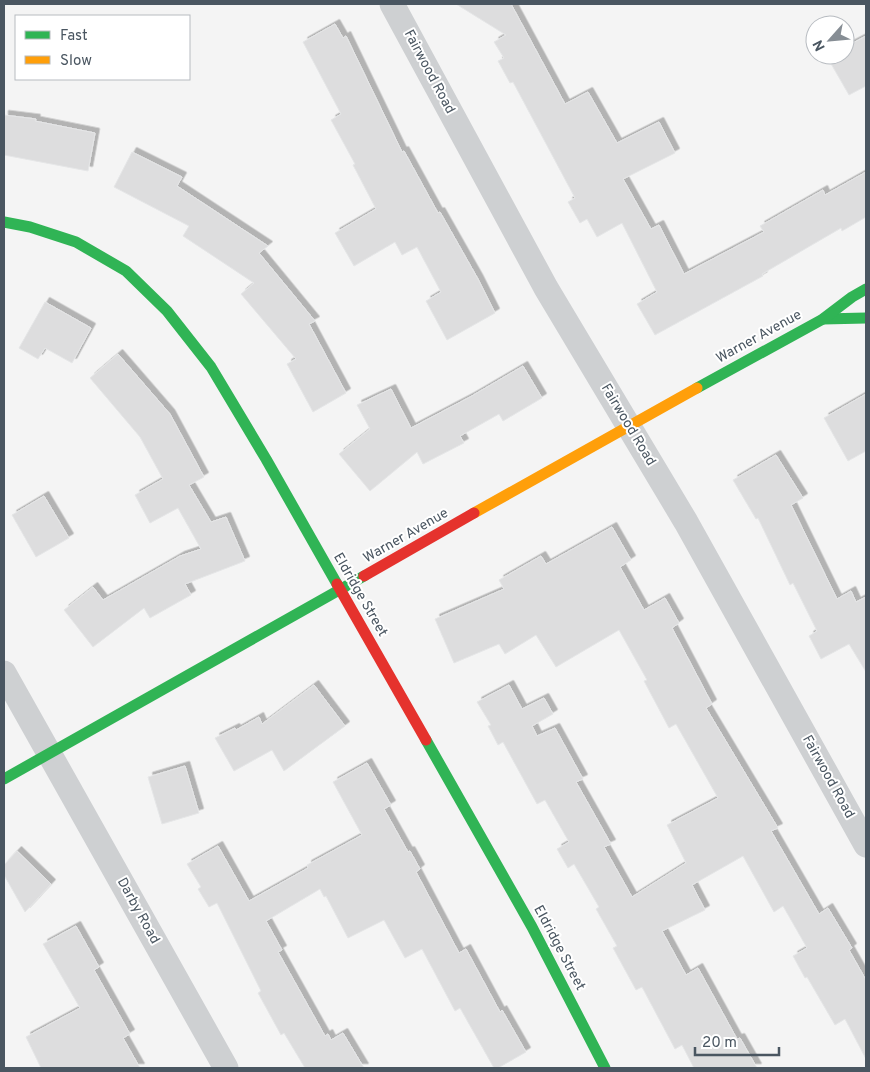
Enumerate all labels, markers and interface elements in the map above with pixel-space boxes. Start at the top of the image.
legend [15,15,190,80]
north arrow [805,15,855,65]
text: Fast [60,27,88,46]
street label: Fairwood Road [400,27,458,117]
text: N [810,37,830,54]
text: Slow [60,52,92,71]
street label: Warner Avenue [713,307,805,367]
street label: Fairwood Road [597,381,659,469]
street label: Warner Avenue [361,505,451,567]
street label: Eldridge Street [329,550,391,640]
street label: Fairwood Road [798,732,858,822]
street label: Darby Road [113,875,163,947]
street label: Eldridge Street [529,903,589,993]
scale bar [695,1024,779,1056]
text: 20 m [702,1034,737,1053]

